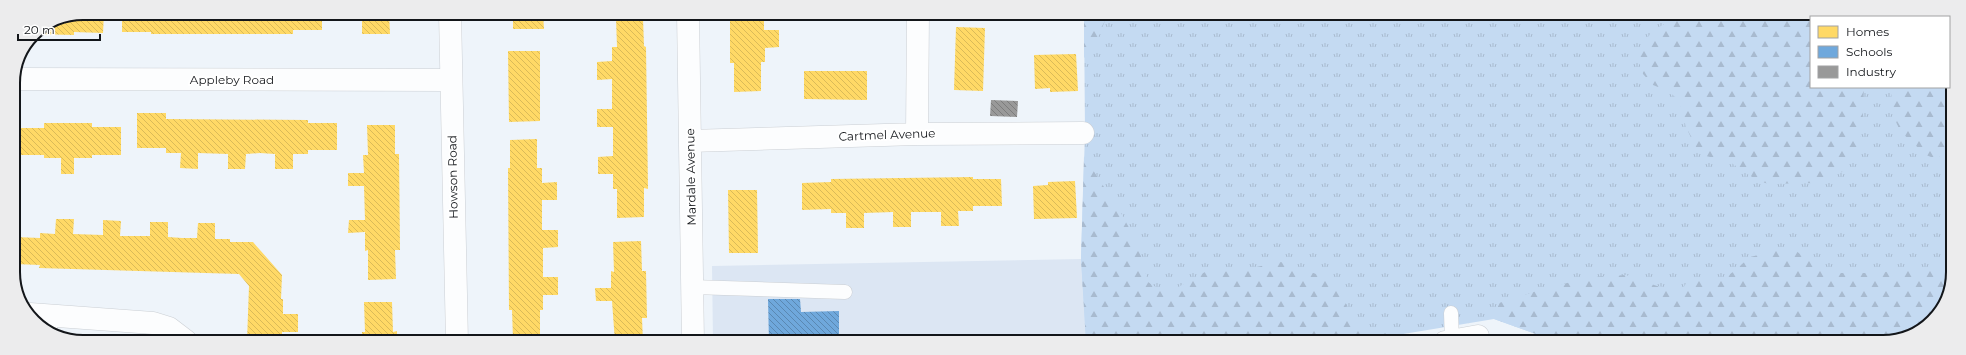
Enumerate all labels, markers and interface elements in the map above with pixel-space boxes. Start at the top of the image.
scale bar [18,16,100,42]
legend [1810,16,1950,88]
text: 20 m [24,22,55,37]
text: Homes [1846,24,1889,39]
text: Schools [1846,44,1892,59]
text: Industry [1846,64,1896,79]
street label: Appleby Road [190,72,274,87]
street label: Cartmel Avenue [838,125,936,144]
street label: Mardale Avenue [682,128,699,226]
street label: Howson Road [444,135,461,219]

